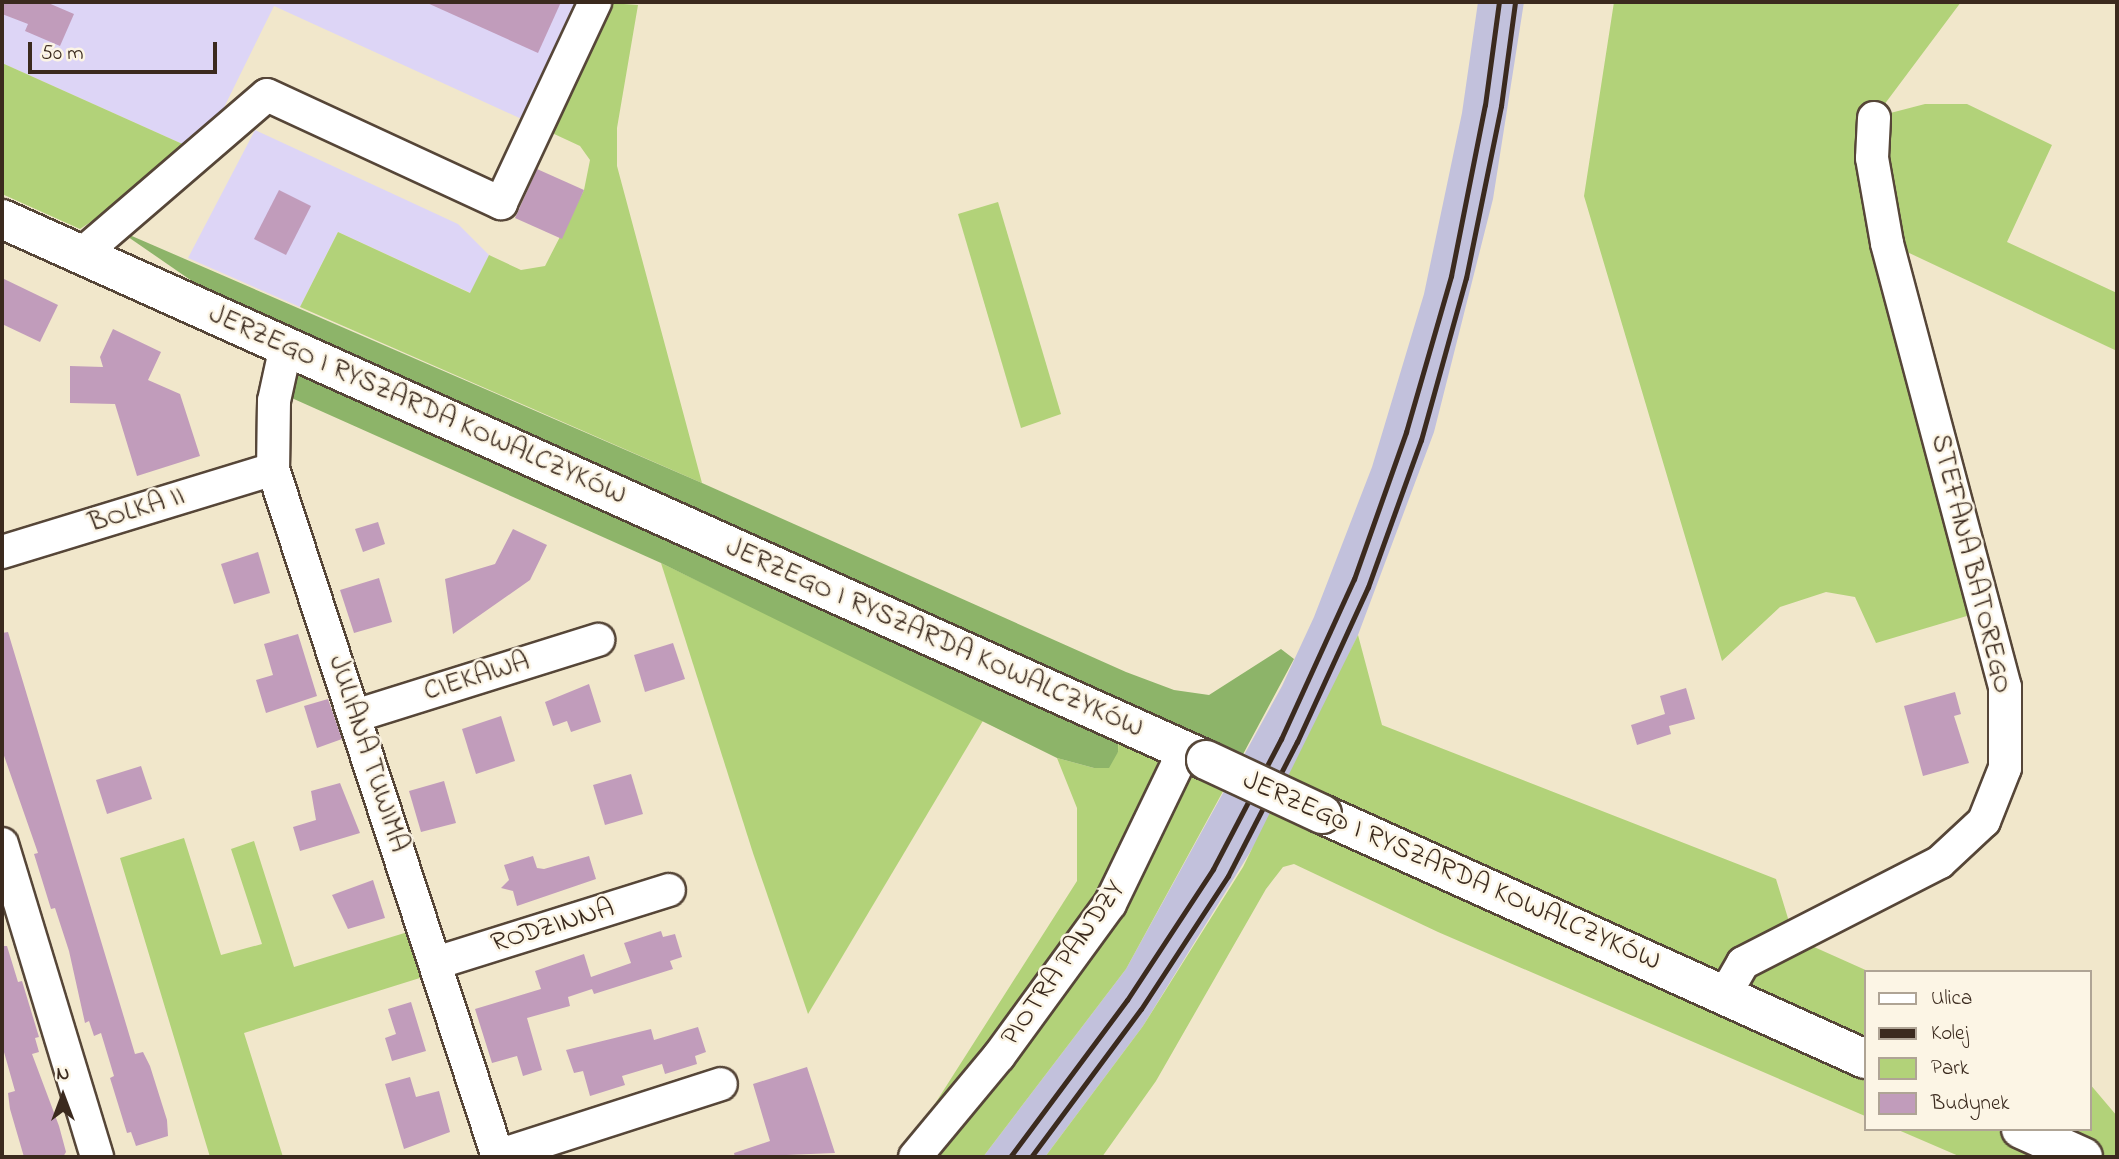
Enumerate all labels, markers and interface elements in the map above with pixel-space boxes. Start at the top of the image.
scale bar [32,28,220,72]
text: 50 m [41,39,84,69]
street label: JERZEGO I RYSZARDA KOWALCZYKÓW [203,298,631,514]
street label: STEFANA BATOREGO [1922,431,2018,697]
street label: BOLKA II [85,481,189,541]
street label: JERZEGO I RYSZARDA KOWALCZYKÓW [720,531,1148,747]
street label: CIEKAWA [420,646,534,710]
street label: JULIANA TUWIMA [319,651,415,857]
street label: JERZEGO I RYSZARDA KOWALCZYKÓW [1237,764,1665,980]
street label: PIOTRA PANDZY [995,875,1133,1053]
street label: RODZINNA [487,892,619,962]
legend [1864,970,2091,1131]
text: Ulica [1931,984,1972,1014]
text: Kolej [1931,1019,1969,1049]
text: Park [1931,1054,1969,1084]
north arrow [28,1061,98,1131]
text: N [57,1061,69,1088]
text: Budynek [1931,1089,2010,1119]

